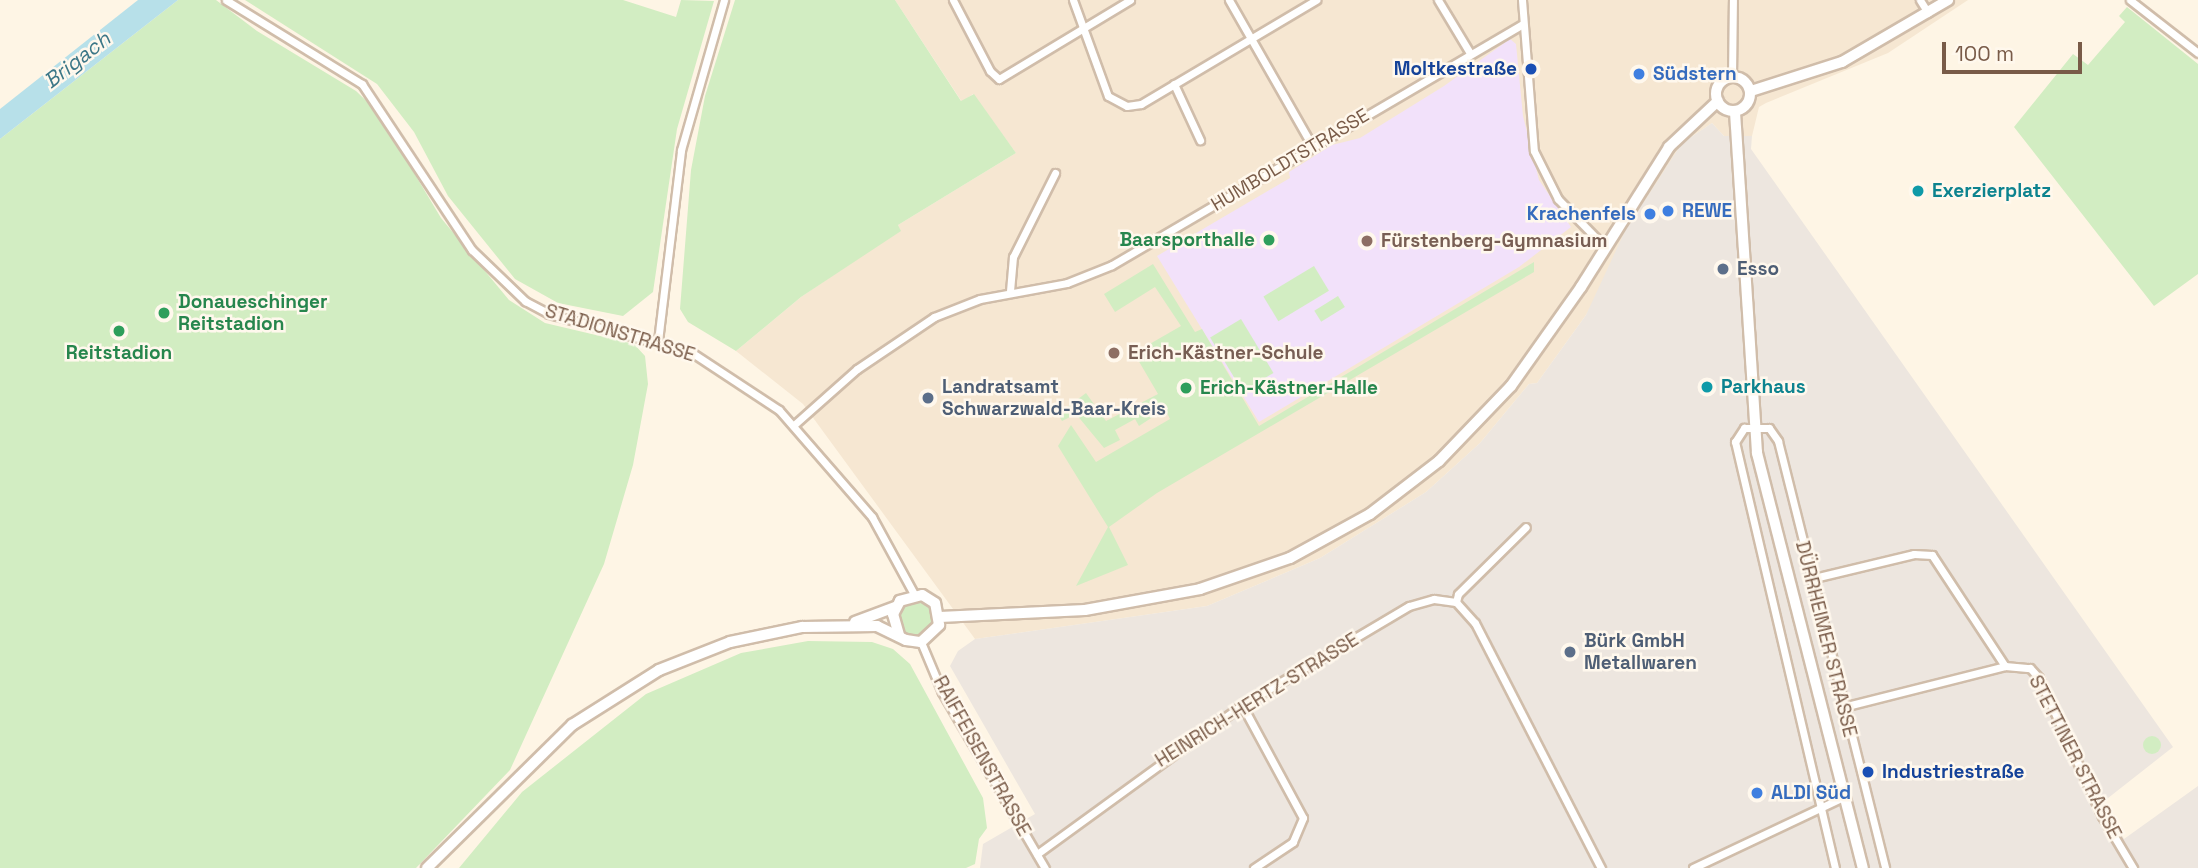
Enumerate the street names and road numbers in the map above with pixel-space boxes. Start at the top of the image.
street label: HUMBOLDTSTRASSE [1207,104,1373,216]
street label: STADIONSTRASSE [542,299,698,367]
street label: DÜRRHEIMER STRASSE [1791,539,1861,739]
street label: HEINRICH-HERTZ-STRASSE [1151,628,1363,772]
street label: RAIFFEISENSTRASSE [929,672,1035,840]
street label: STETTINER STRASSE [2024,672,2126,842]

